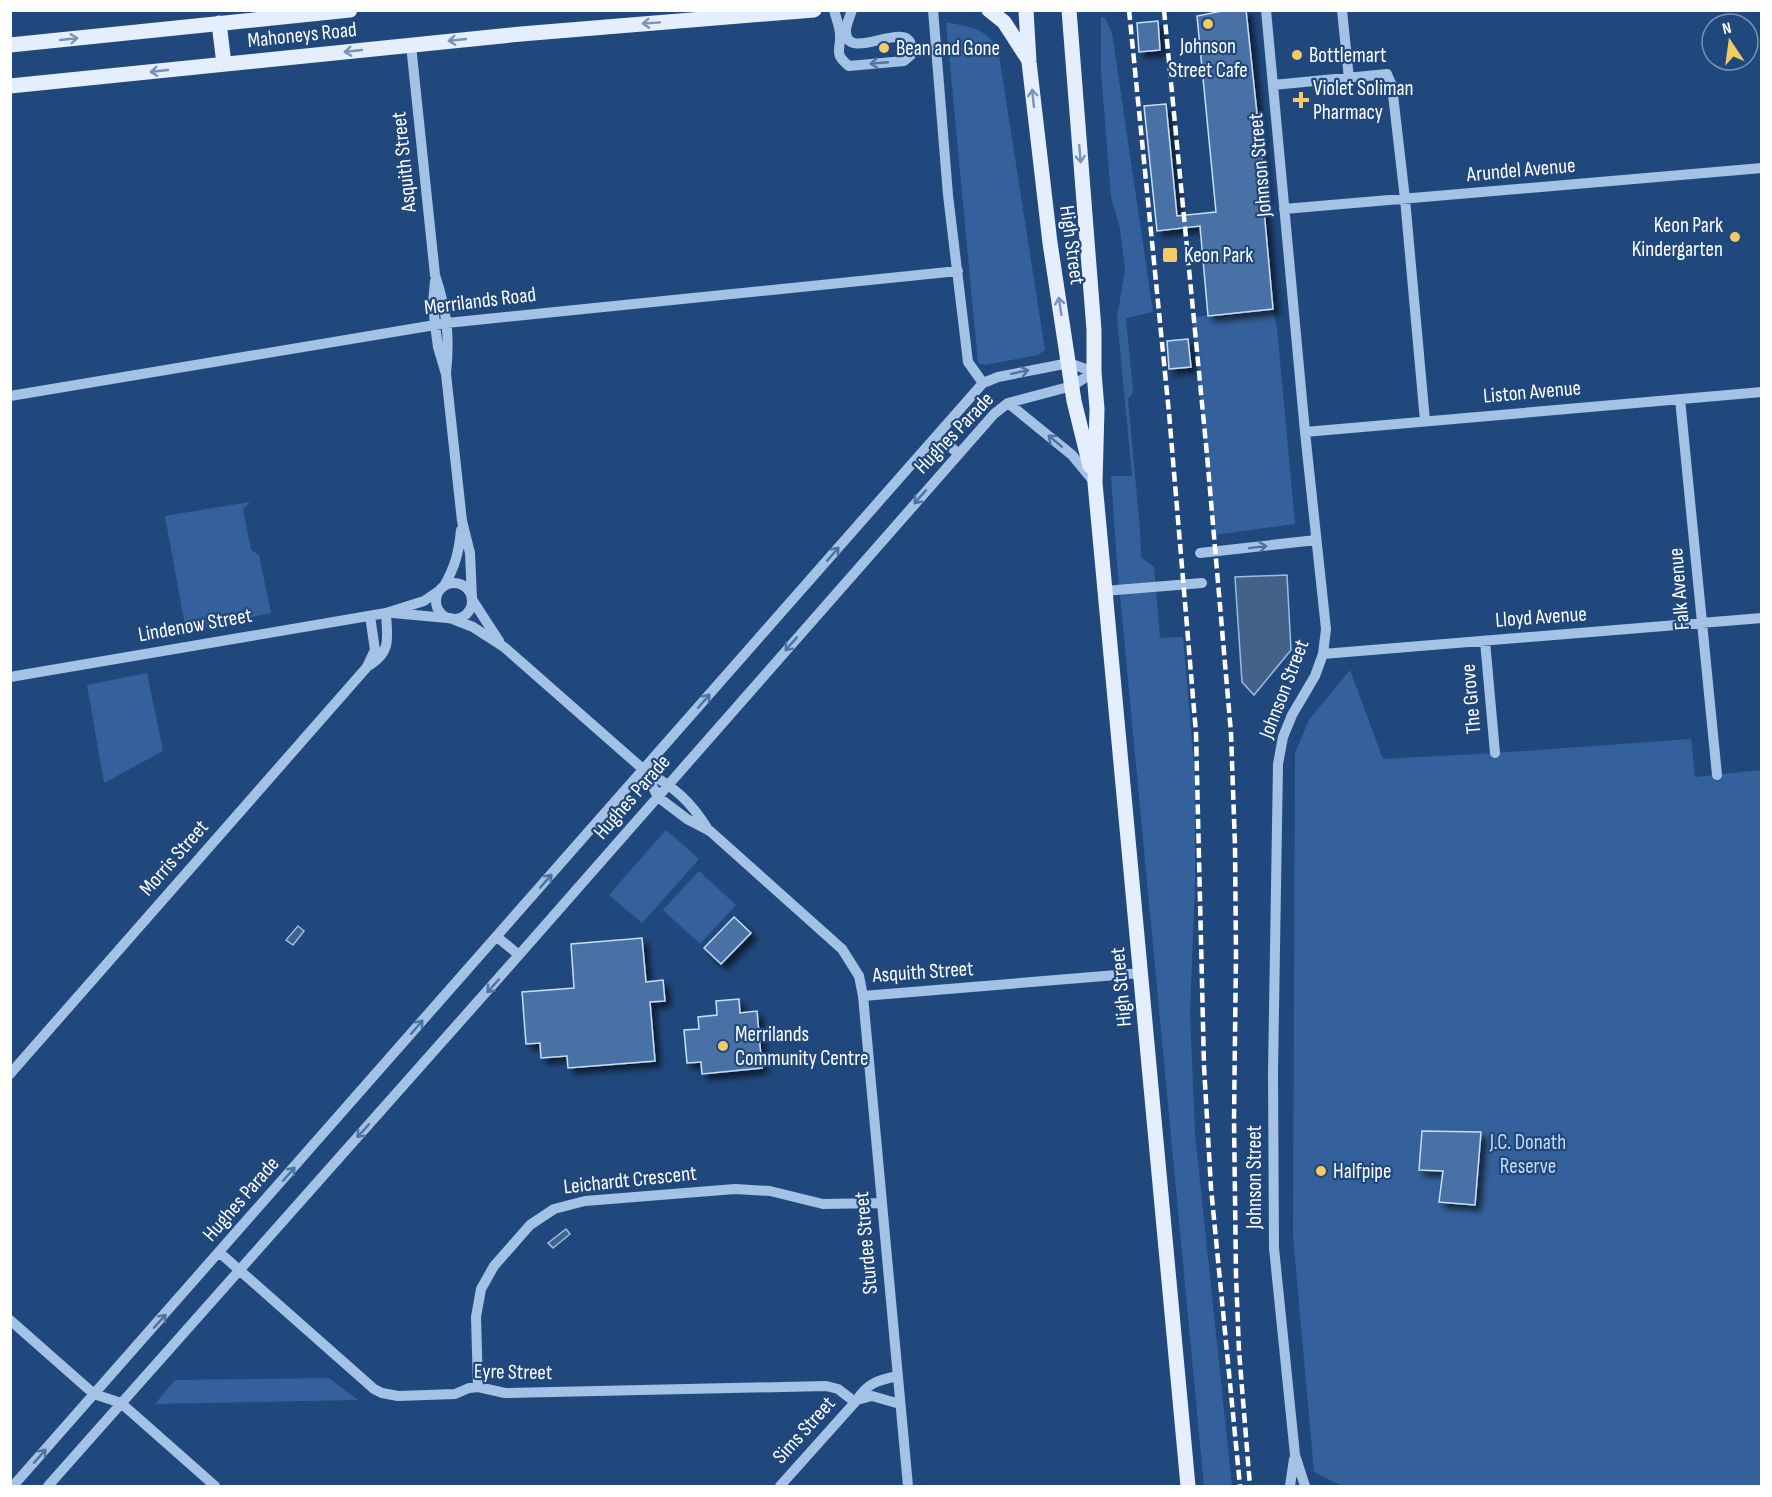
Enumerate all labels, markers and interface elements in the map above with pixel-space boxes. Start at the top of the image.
north arrow [1700,12,1760,72]
street label: Mahoneys Road [246,17,358,53]
marker: Johnson Street Cafe [1201,17,1215,31]
one-way arrow [641,18,661,29]
text: N [1721,19,1733,39]
one-way arrow [58,33,78,44]
place label: Johnson Street Cafe [1168,34,1248,83]
one-way arrow [447,35,467,46]
place label: Bean and Gone [896,36,1000,61]
marker: Bean and Gone [877,41,891,55]
place label: Bottlemart [1309,43,1386,68]
one-way arrow [344,46,363,57]
marker: Bottlemart [1290,48,1304,62]
one-way arrow [870,58,890,69]
one-way arrow [150,66,169,77]
place label: Violet Soliman Pharmacy [1313,76,1414,125]
one-way arrow [1028,89,1039,109]
marker: Violet Soliman Pharmacy [1294,93,1308,107]
street label: Asquith Street [386,110,422,215]
street label: Johnson Street [1243,112,1277,219]
one-way arrow [1075,144,1086,164]
street label: Arundel Avenue [1465,153,1576,187]
street label: High Street [1054,204,1090,286]
place label: Keon Park Kindergarten [1632,213,1723,262]
marker: Keon Park Kindergarten [1728,230,1742,244]
place label: Keon Park [1184,243,1253,268]
marker: Keon Park [1161,246,1179,264]
street label: Merrilands Road [423,282,537,320]
one-way arrow [1054,296,1065,316]
one-way arrow [1010,366,1030,377]
street label: Liston Avenue [1482,375,1582,409]
street label: Hughes Parade [909,387,999,479]
one-way arrow [1047,435,1063,448]
one-way arrow [913,489,926,505]
one-way arrow [1248,541,1268,552]
one-way arrow [826,547,840,562]
street label: Falk Avenue [1663,547,1695,631]
street label: Lloyd Avenue [1494,601,1588,633]
street label: Lindenow Street [136,603,254,647]
one-way arrow [784,636,798,651]
street label: Johnson Street [1253,636,1314,743]
street label: The Grove [1455,663,1487,735]
one-way arrow [697,694,711,709]
street label: Hughes Parade [589,750,675,844]
street label: Morris Street [134,815,214,901]
one-way arrow [539,874,553,889]
street label: High Street [1105,946,1137,1028]
street label: Asquith Street [871,956,974,988]
one-way arrow [486,978,500,993]
one-way arrow [410,1020,424,1036]
place label: Merrilands Community Centre [735,1022,868,1071]
marker: Merrilands Community Centre [716,1039,730,1053]
one-way arrow [357,1123,371,1139]
street label: Johnson Street [1242,1125,1267,1230]
park label: J.C. Donath Reserve [1489,1130,1566,1179]
street label: Hughes Parade [198,1152,284,1246]
place label: Halfpipe [1333,1159,1391,1184]
street label: Leichardt Crescent [562,1161,698,1199]
marker: Halfpipe [1314,1164,1328,1178]
one-way arrow [282,1167,296,1182]
street label: Sturdee Street [849,1191,883,1295]
one-way arrow [153,1313,167,1328]
street label: Eyre Street [474,1359,552,1385]
street label: Sims Street [767,1391,841,1469]
one-way arrow [33,1449,47,1464]

